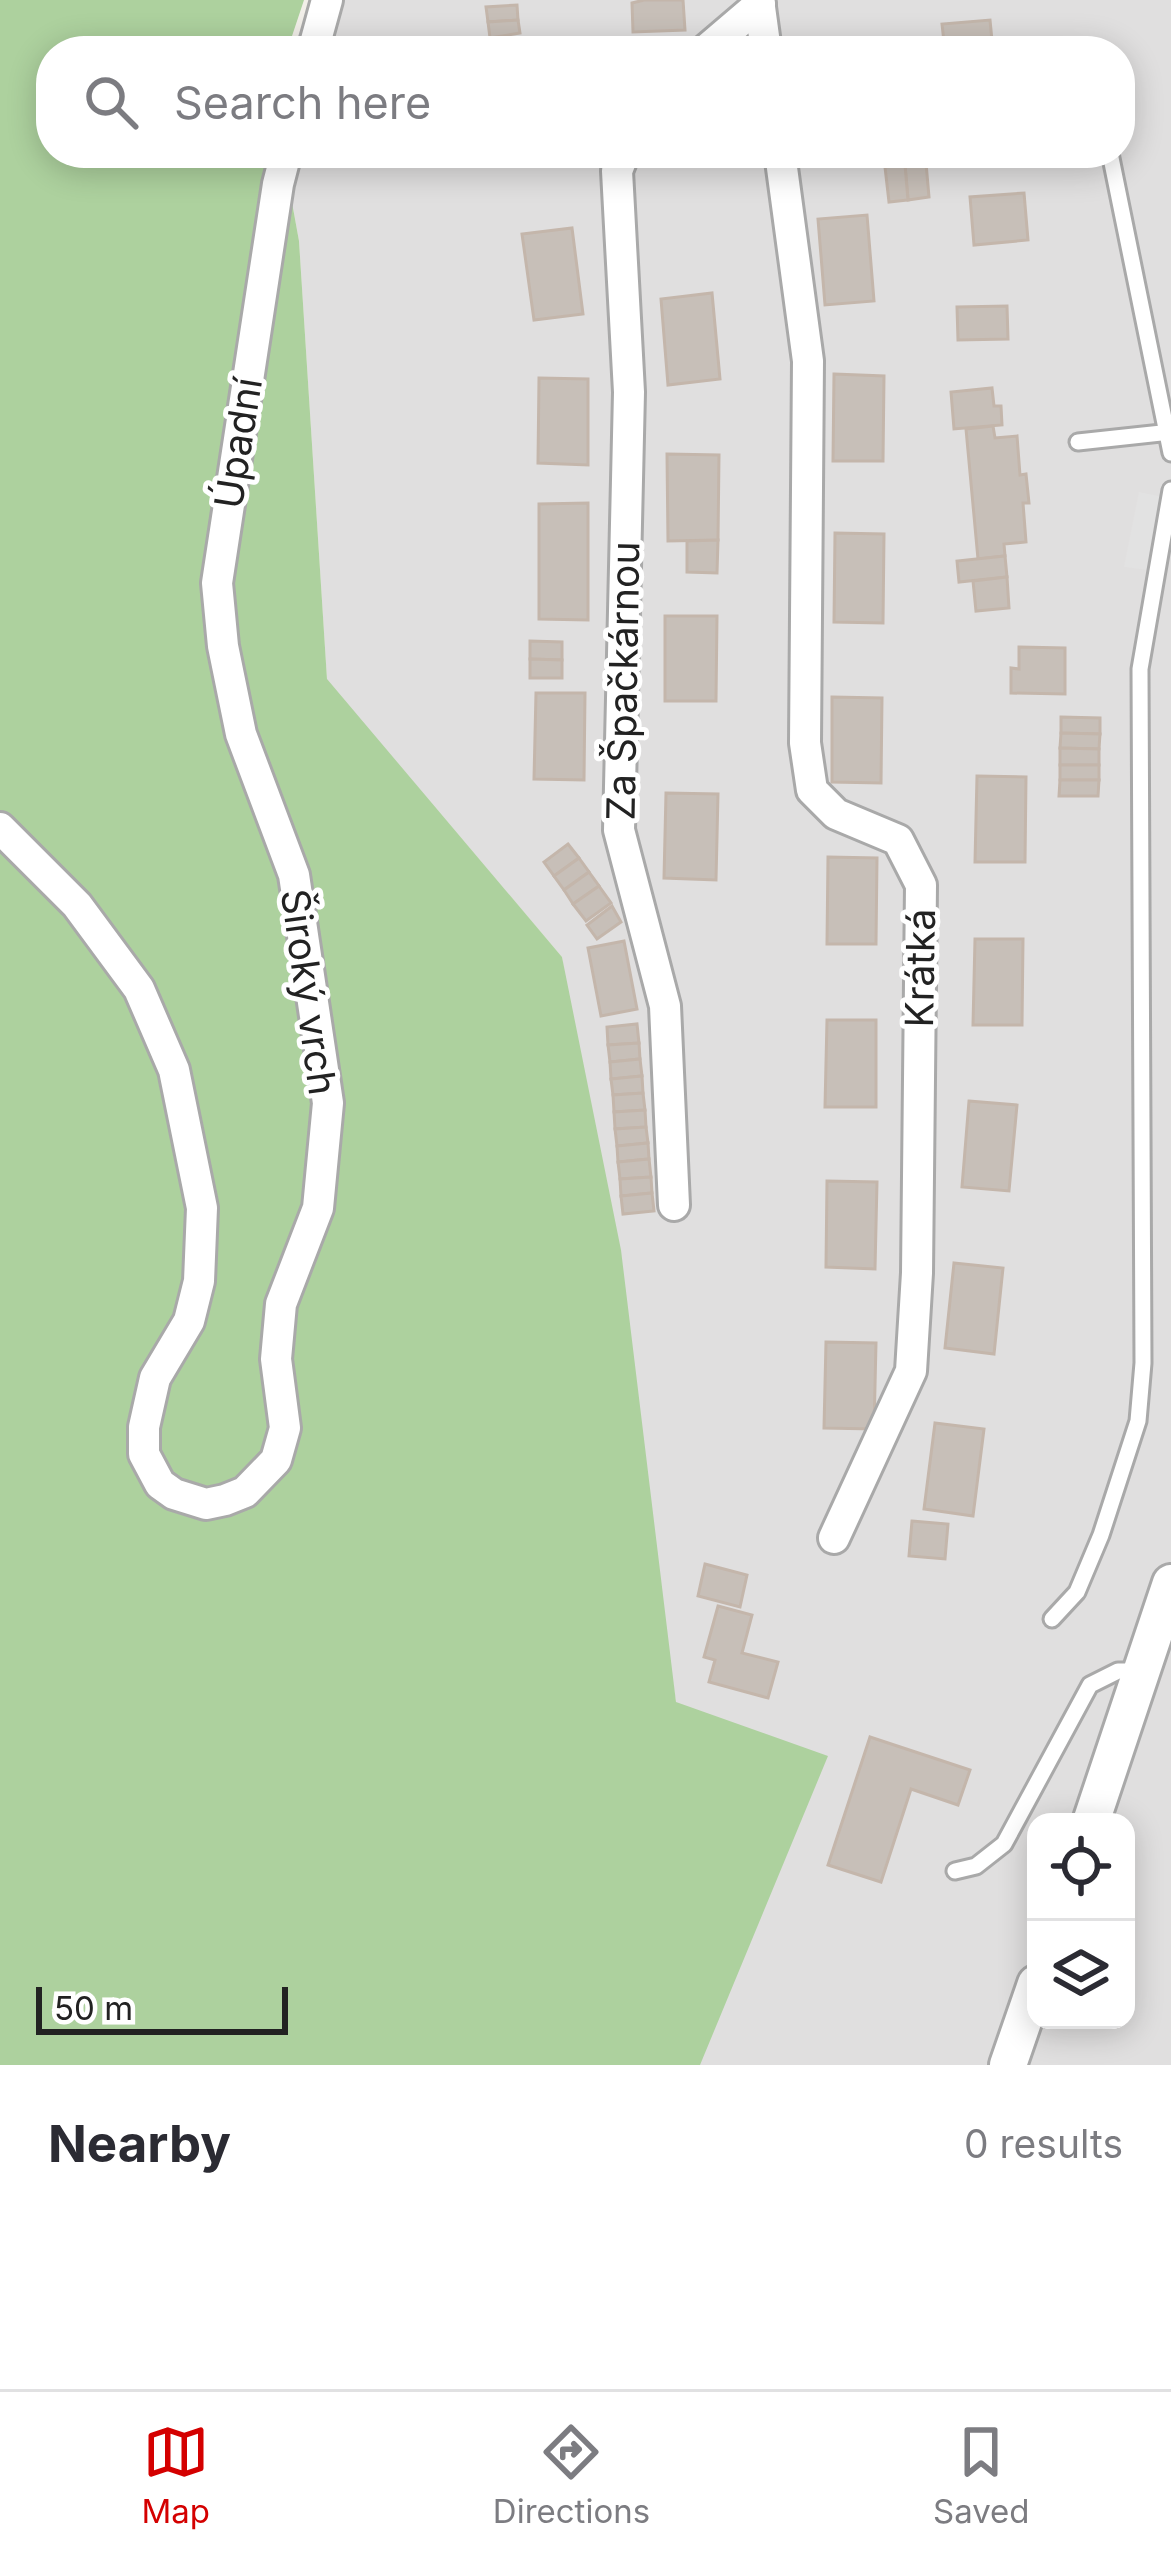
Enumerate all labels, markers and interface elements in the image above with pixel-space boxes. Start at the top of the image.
search box [36,36,1135,168]
icon: search [78,69,144,135]
text: Search here [174,75,431,130]
street label: Úpadní [204,374,271,512]
street label: Za Špačkárnou [597,541,648,821]
street label: Široký vrch [272,886,347,1098]
street label: Krátká [895,908,944,1028]
map controls [1027,1813,1135,2029]
button: locate [1027,1813,1135,1921]
button: layers [1027,1921,1135,2029]
scale bar [36,1981,288,2034]
text: 50 m [54,1988,133,2028]
text: Nearby [48,2113,231,2174]
text: 0 results [964,2120,1123,2167]
tab: Map [141,2419,210,2531]
tab: Directions [493,2419,650,2531]
tab: Saved [933,2419,1030,2531]

